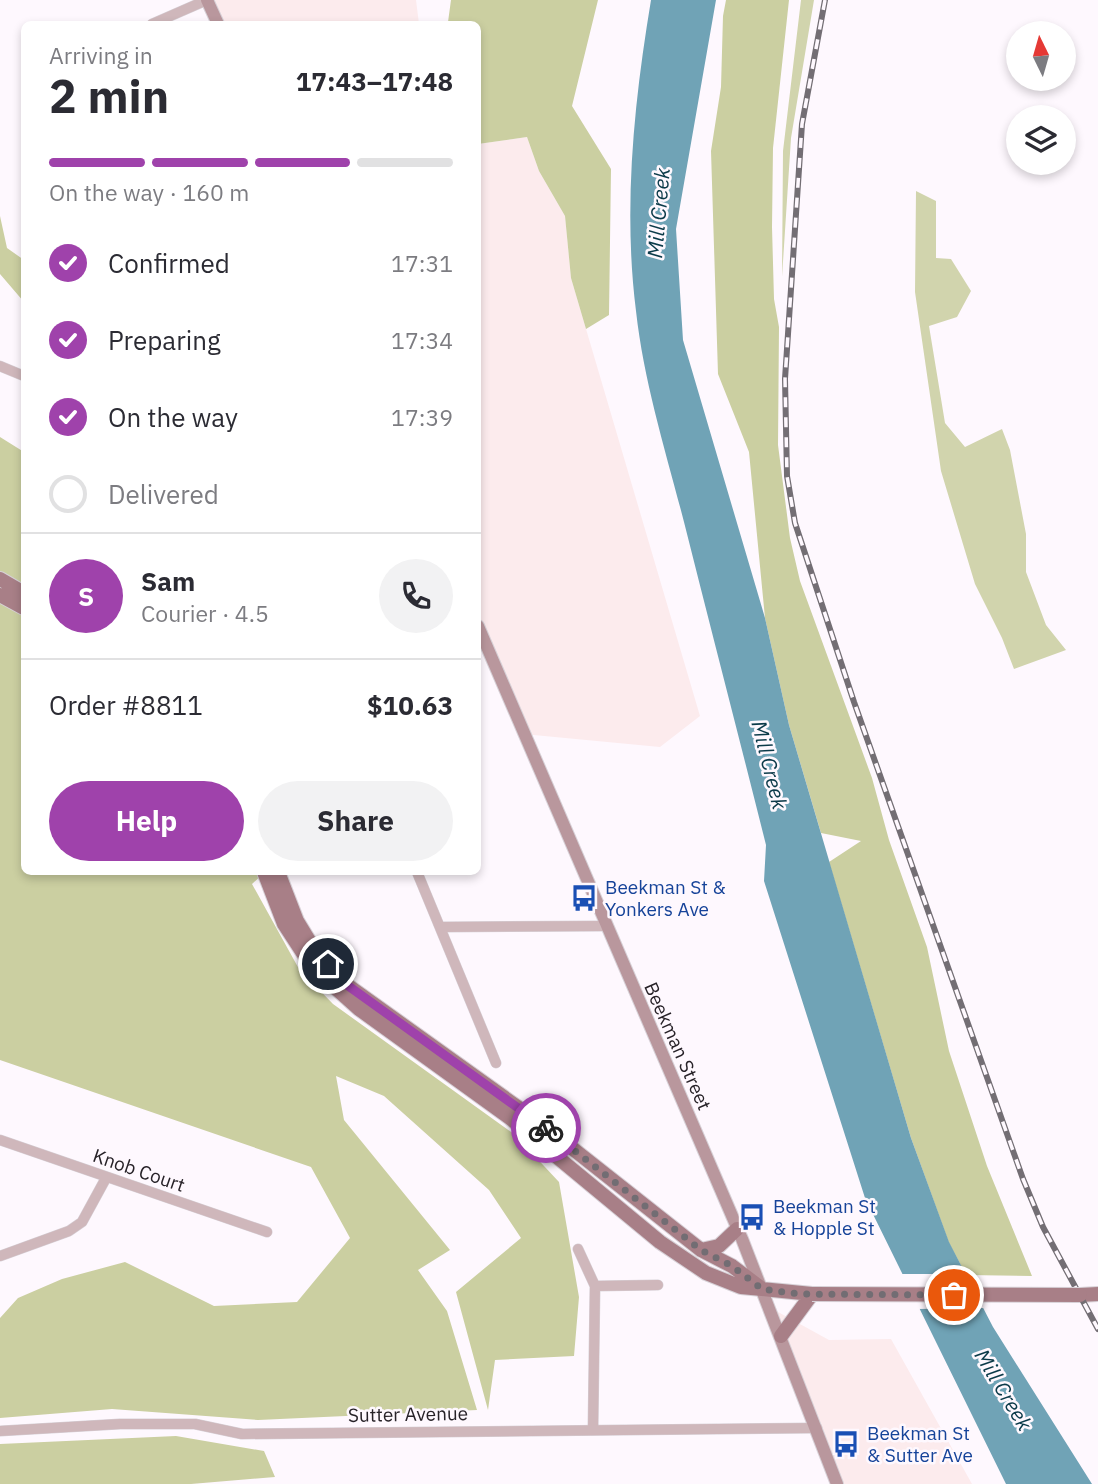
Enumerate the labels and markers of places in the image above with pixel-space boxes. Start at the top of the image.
place label: Beekman St & Yonkers Ave [605,875,726,921]
bus stop icon: Beekman St & Yonkers Ave [569,883,599,913]
pin [298,934,358,994]
place label: Beekman St & Hopple St [773,1194,876,1240]
bus stop icon: Beekman St & Hopple St [737,1202,767,1232]
pin [924,1265,984,1325]
place label: Beekman St & Sutter Ave [867,1421,973,1467]
bus stop icon: Beekman St & Sutter Ave [831,1429,861,1459]

